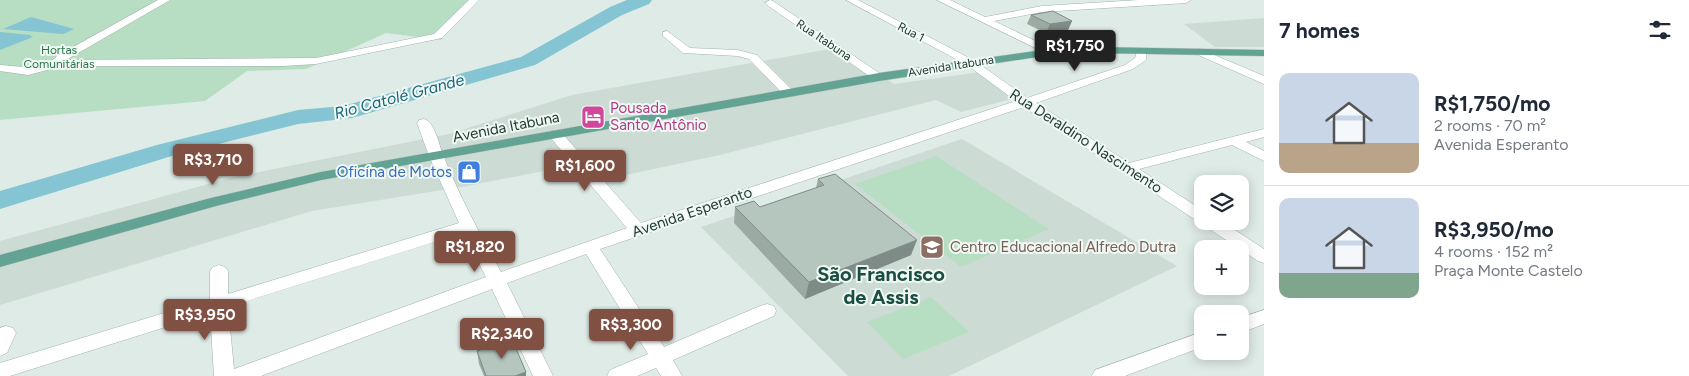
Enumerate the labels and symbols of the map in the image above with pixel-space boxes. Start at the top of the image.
street label: Rua Itabuna [794,16,854,64]
street label: Rua 1 [895,19,927,45]
pin: R$1,750 [1029,30,1121,72]
park label: Hortas Comunitárias [23,43,95,71]
street label: Avenida Itabuna [907,52,995,80]
water label: Rio Catolé Grande [332,70,466,123]
street label: Rua Deraldino Nascimento [1006,85,1166,197]
place label: Pousada Santo Antônio [610,99,707,134]
hotel icon: Pousada Santo Antônio [580,104,606,130]
street label: Avenida Itabuna [451,108,561,146]
pin: R$3,710 [167,144,259,186]
pin: R$1,600 [539,150,631,192]
shop icon: Oficína de Motos [456,159,482,185]
place label: Oficína de Motos [337,163,452,181]
street label: Avenida Esperanto [629,183,755,241]
pin: R$1,820 [429,230,521,273]
school or university icon: Centro Educacional Alfredo Dutra [919,234,945,260]
place label: Centro Educacional Alfredo Dutra [950,238,1176,256]
district label: São Francisco de Assis [817,262,945,309]
pin: R$3,950 [159,298,251,341]
pin: R$3,300 [585,308,677,351]
pin: R$2,340 [456,318,548,360]

